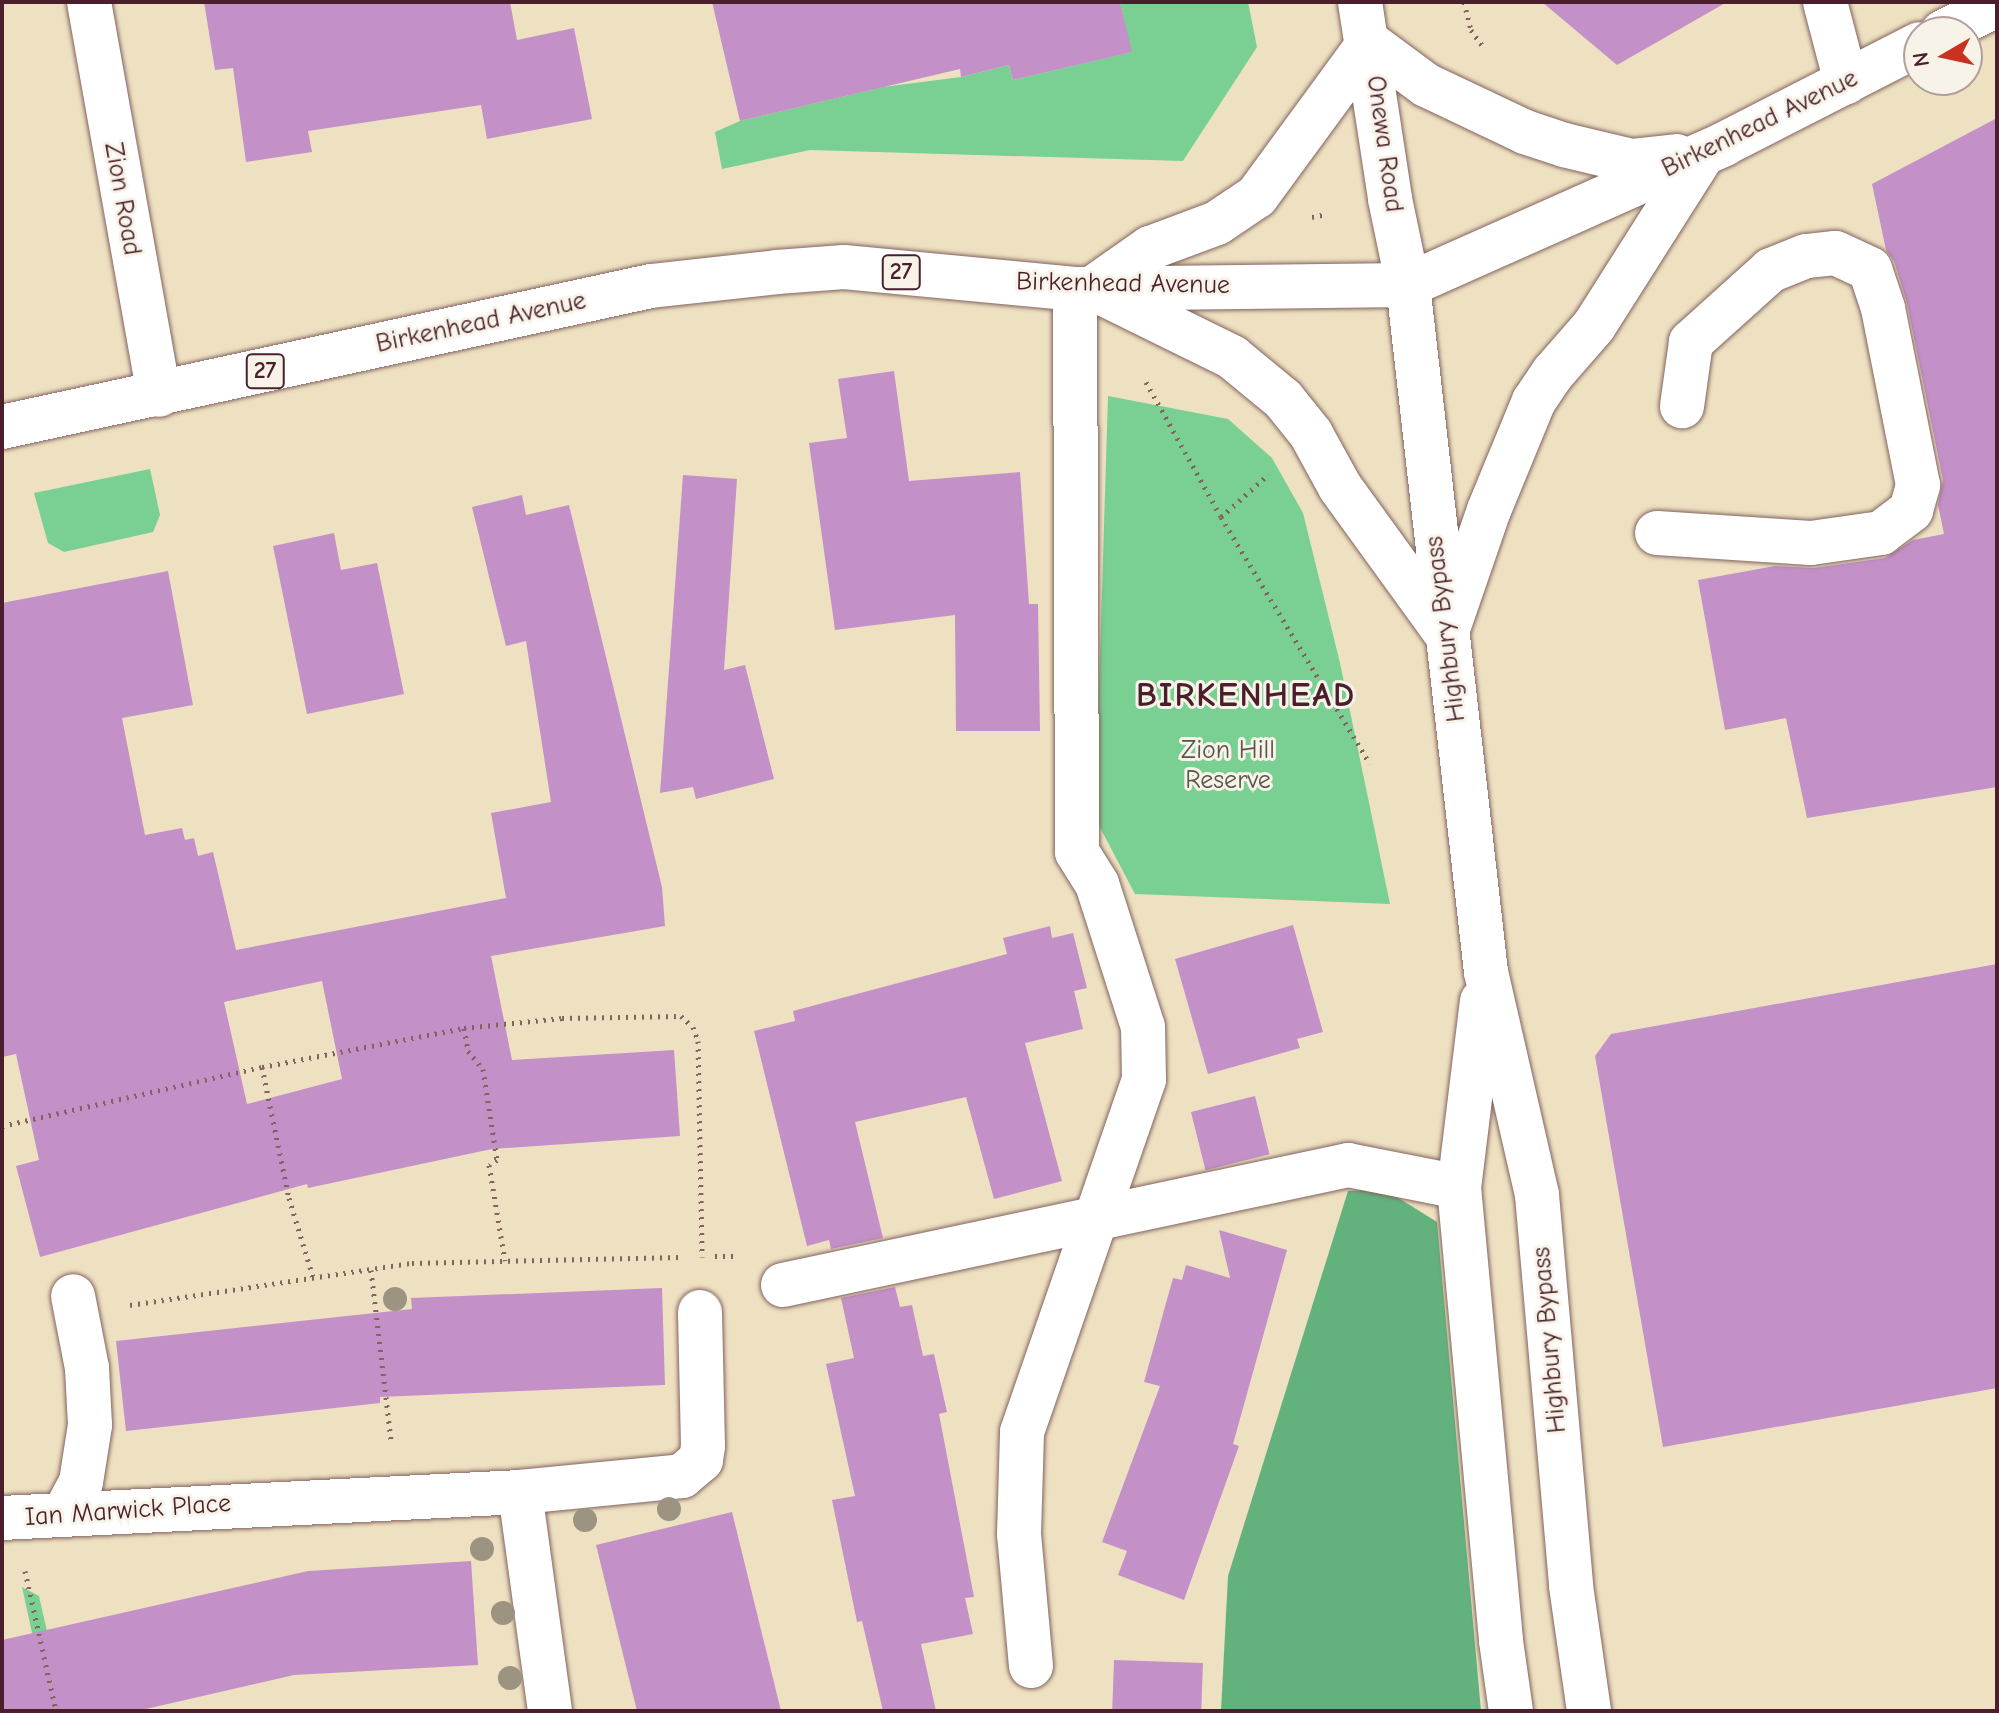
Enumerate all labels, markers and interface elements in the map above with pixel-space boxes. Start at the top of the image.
north arrow [1903,16,1983,96]
text: N [1907,50,1935,69]
street label: Birkenhead Avenue [1657,63,1863,185]
street label: Onewa Road [1359,74,1409,214]
street label: Zion Road [97,140,147,258]
road number: 27 [881,252,921,292]
street label: Birkenhead Avenue [1016,267,1230,301]
street label: Birkenhead Avenue [373,286,589,360]
road number: 27 [245,351,285,391]
street label: Highbury Bypass [1419,534,1473,724]
district label: BIRKENHEAD [1136,676,1356,716]
park label: Zion Hill Reserve [1181,735,1275,796]
street label: Highbury Bypass [1526,1246,1574,1434]
street label: Ian Marwick Place [24,1488,232,1534]

